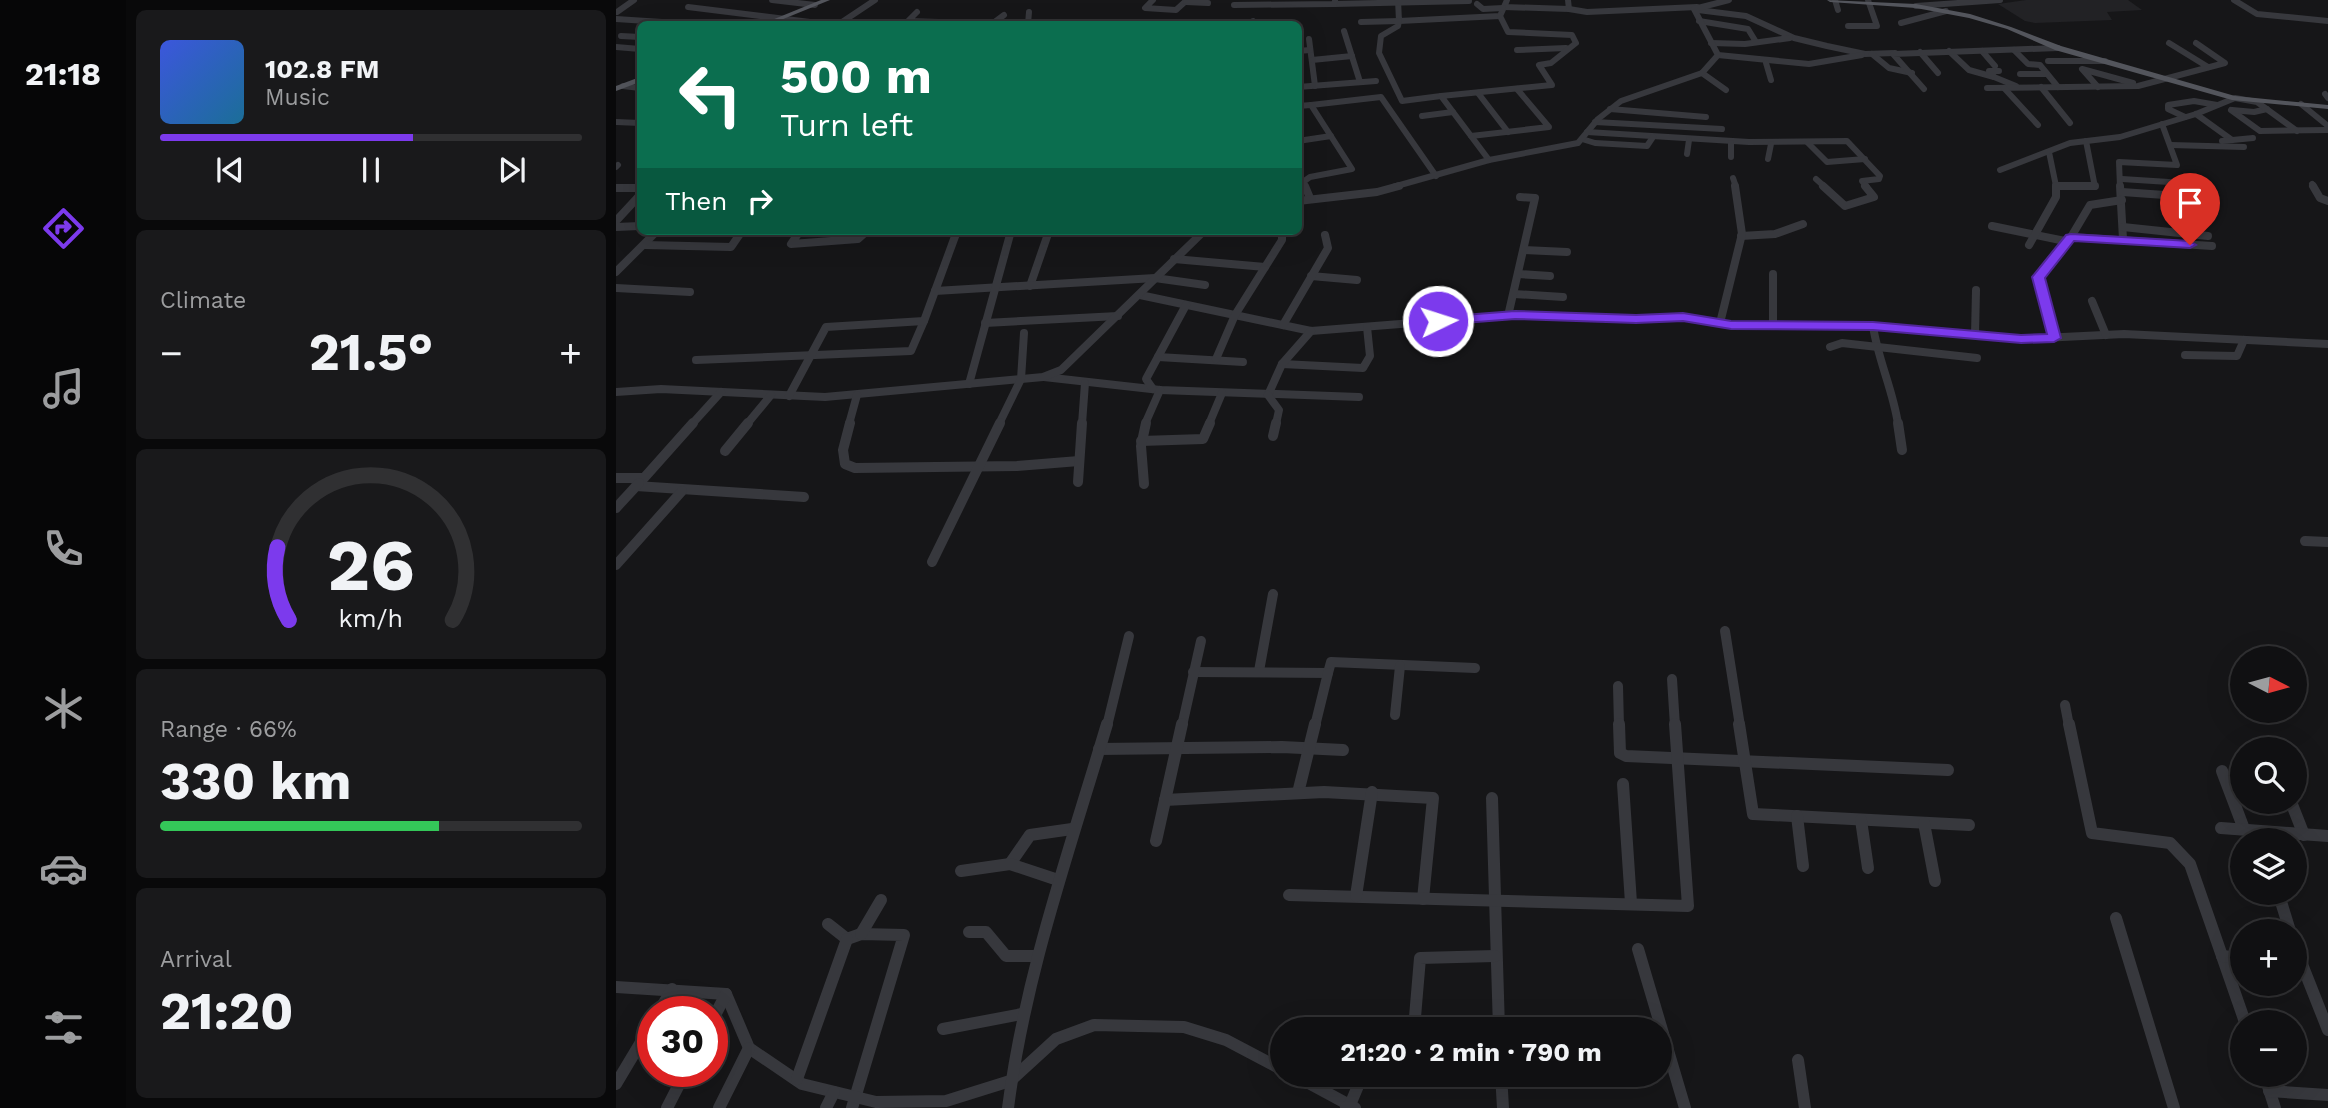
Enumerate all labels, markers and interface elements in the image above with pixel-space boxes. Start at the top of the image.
text: 500 m [780,47,932,105]
icon: left [665,49,756,140]
text: 102.8 FM [265,54,379,84]
text: 21:18 [25,55,101,93]
text: Music [265,84,330,111]
text: Turn left [780,106,913,144]
icon: previous [211,151,249,189]
icon: pause [352,151,390,189]
icon: next [493,151,531,189]
pin [2160,173,2220,245]
icon: right [741,182,779,220]
icon: arrive [2171,184,2209,222]
text: Then [665,186,727,216]
icon: directions [39,204,88,253]
position arrow [1401,284,1475,358]
text: Climate [160,287,246,314]
text: 21.5° [309,322,433,383]
text: − [160,331,183,375]
text: + [559,331,582,375]
icon: music [39,364,88,413]
text: 26 [327,522,415,608]
icon: phone [39,524,88,573]
text: km/h [339,604,403,633]
north arrow [2230,646,2306,723]
map controls [2230,646,2307,1087]
icon: climate [39,684,88,733]
text: Range · 66% [160,716,297,743]
button: search [2230,737,2307,814]
text: 330 km [160,751,351,812]
button: layers [2230,828,2307,905]
icon: car [39,844,88,893]
button: + [2230,919,2307,996]
text: Arrival [160,946,232,973]
text: 21:20 [160,981,294,1042]
speed limit sign: 30 [637,996,728,1087]
icon: filters [39,1003,88,1052]
button: − [2230,1010,2307,1087]
text: 21:20 · 2 min · 790 m [1340,1037,1602,1067]

